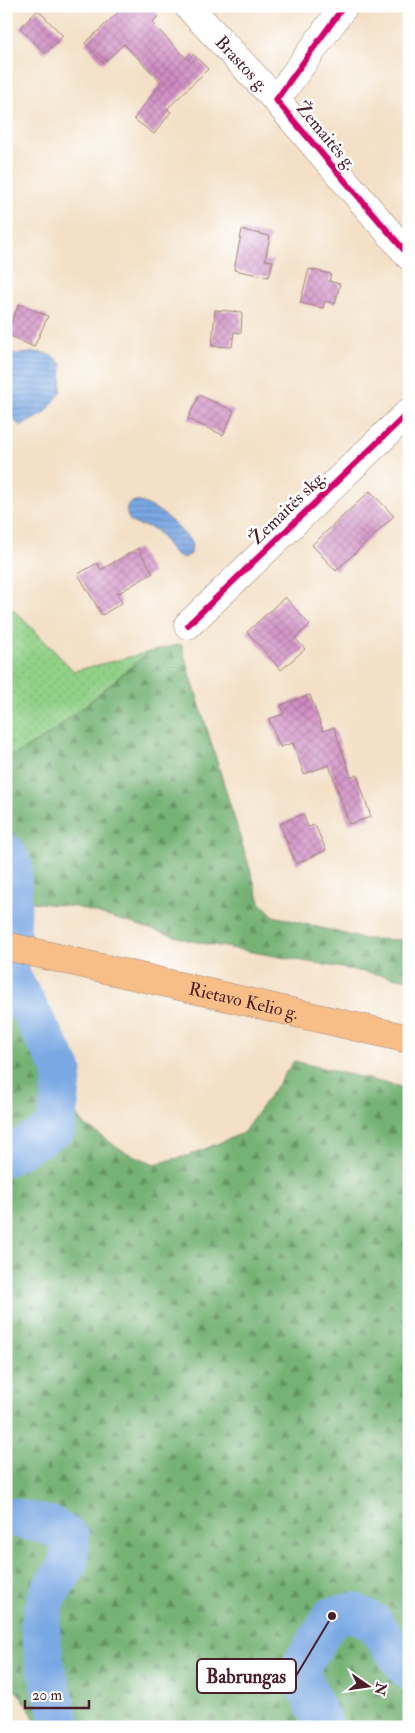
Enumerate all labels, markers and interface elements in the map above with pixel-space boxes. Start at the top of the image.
street label: Brastos g. [210,31,274,97]
street label: Žemaitės g. [291,96,362,175]
street label: Žemaitės skg. [244,465,331,550]
street label: Rietavo Kelio g. [187,977,301,1025]
callout: Babrungas [197,1659,296,1693]
north arrow [342,1660,392,1710]
text: Babrungas [206,1665,286,1690]
scale bar [25,1678,89,1710]
text: N [370,1680,390,1697]
text: 20 m [32,1686,62,1705]

